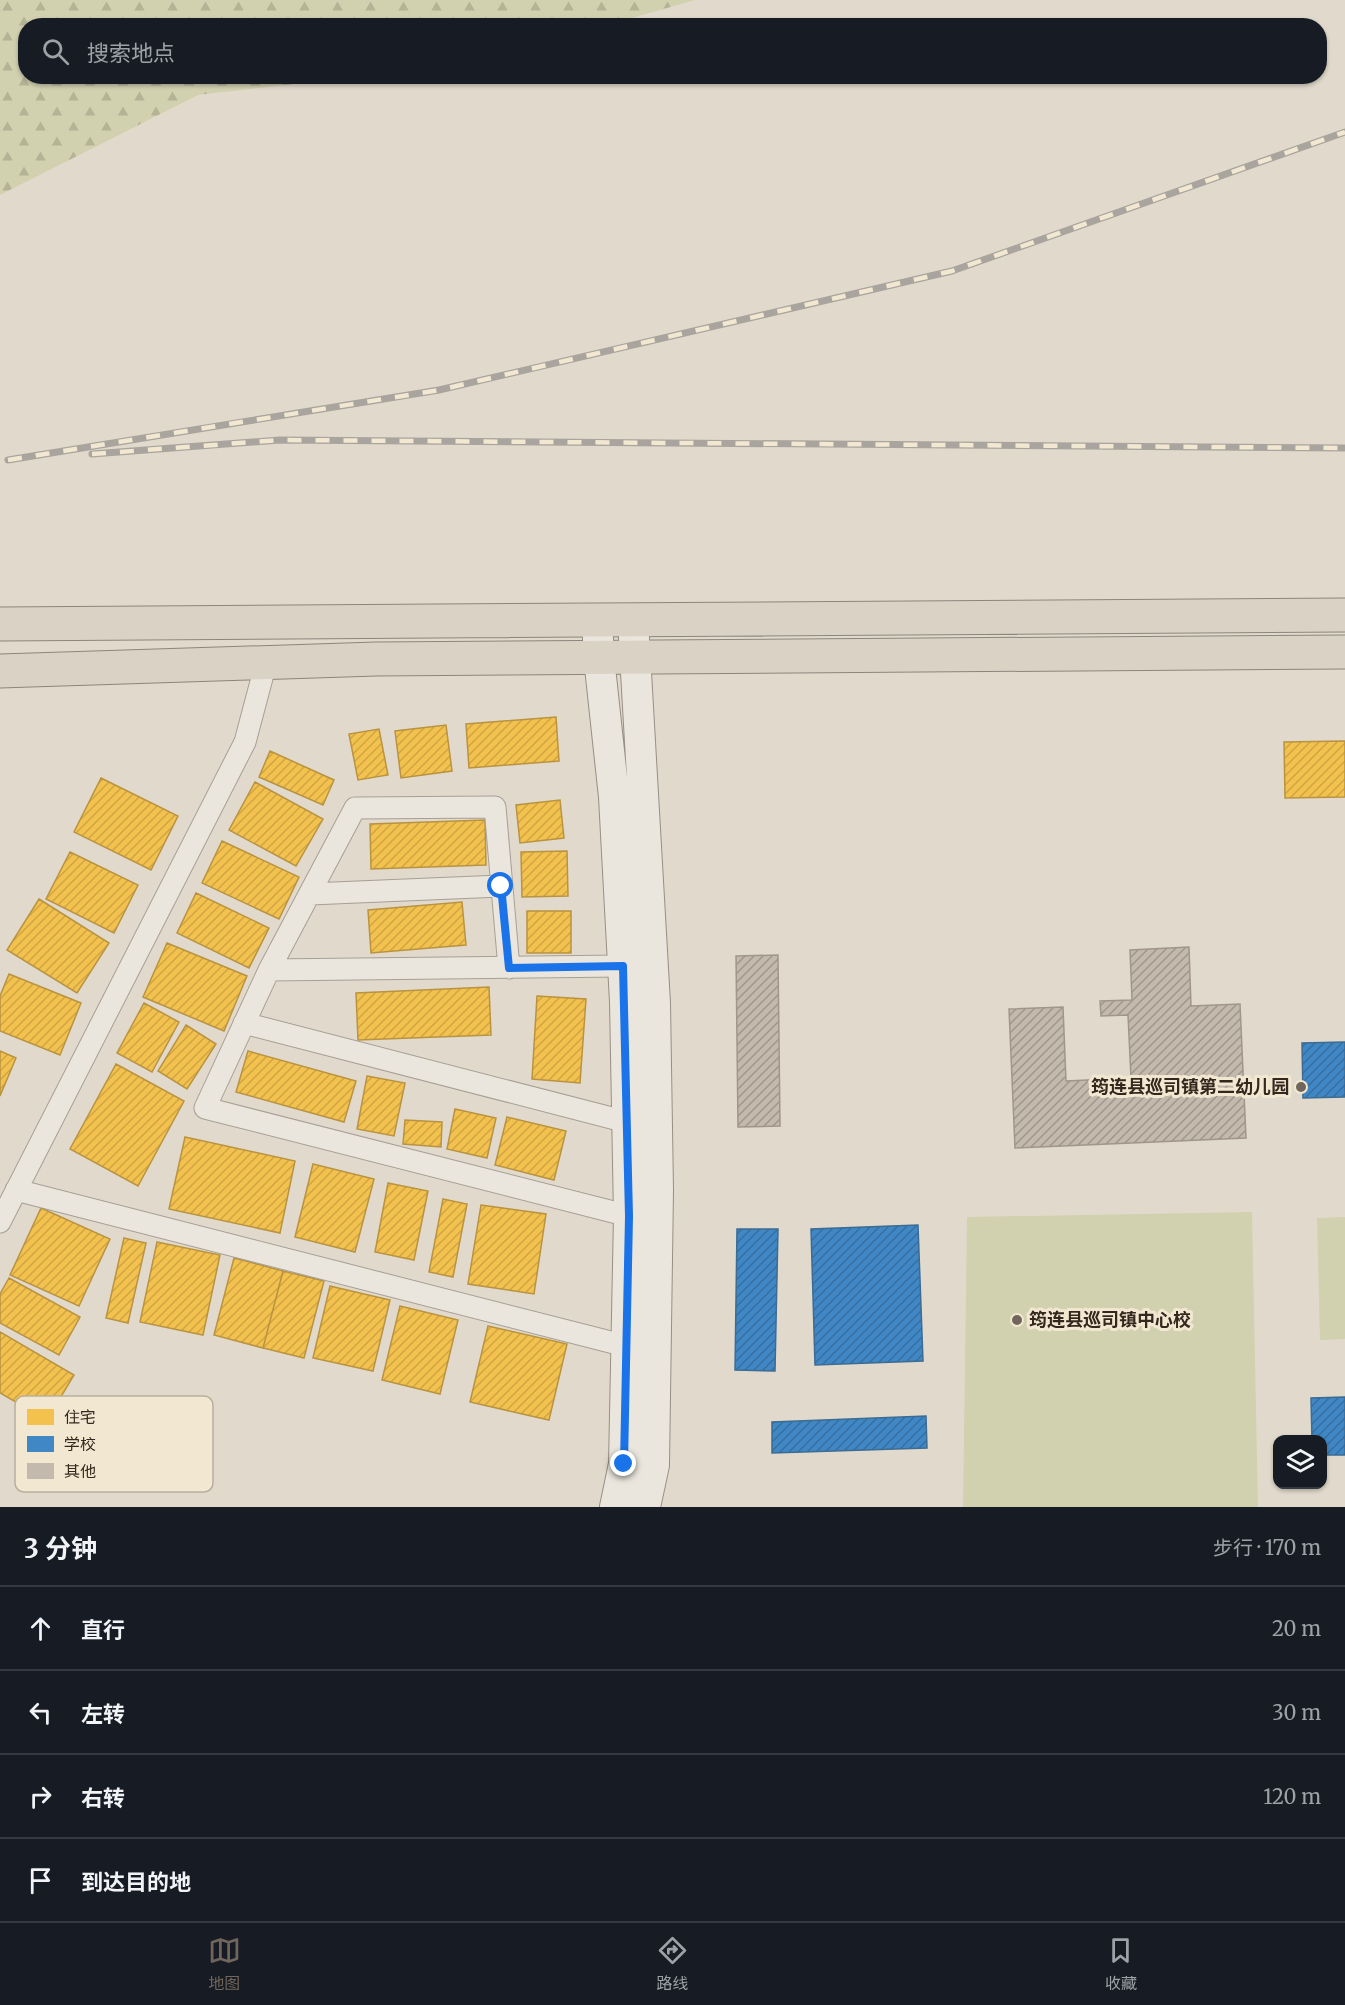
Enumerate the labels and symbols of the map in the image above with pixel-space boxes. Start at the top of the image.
route start [487,872,513,898]
place label: 筠连县巡司镇第二幼儿园 [1091,1075,1289,1098]
marker: 筠连县巡司镇第二幼儿园 [1294,1080,1308,1094]
place label: 筠连县巡司镇中心校 [1029,1308,1191,1331]
marker: 筠连县巡司镇中心校 [1010,1313,1024,1327]
legend [15,1396,213,1492]
text: 住宅 [64,1407,96,1427]
text: 学校 [64,1434,96,1454]
route end [610,1450,636,1476]
text: 其他 [64,1461,96,1481]

